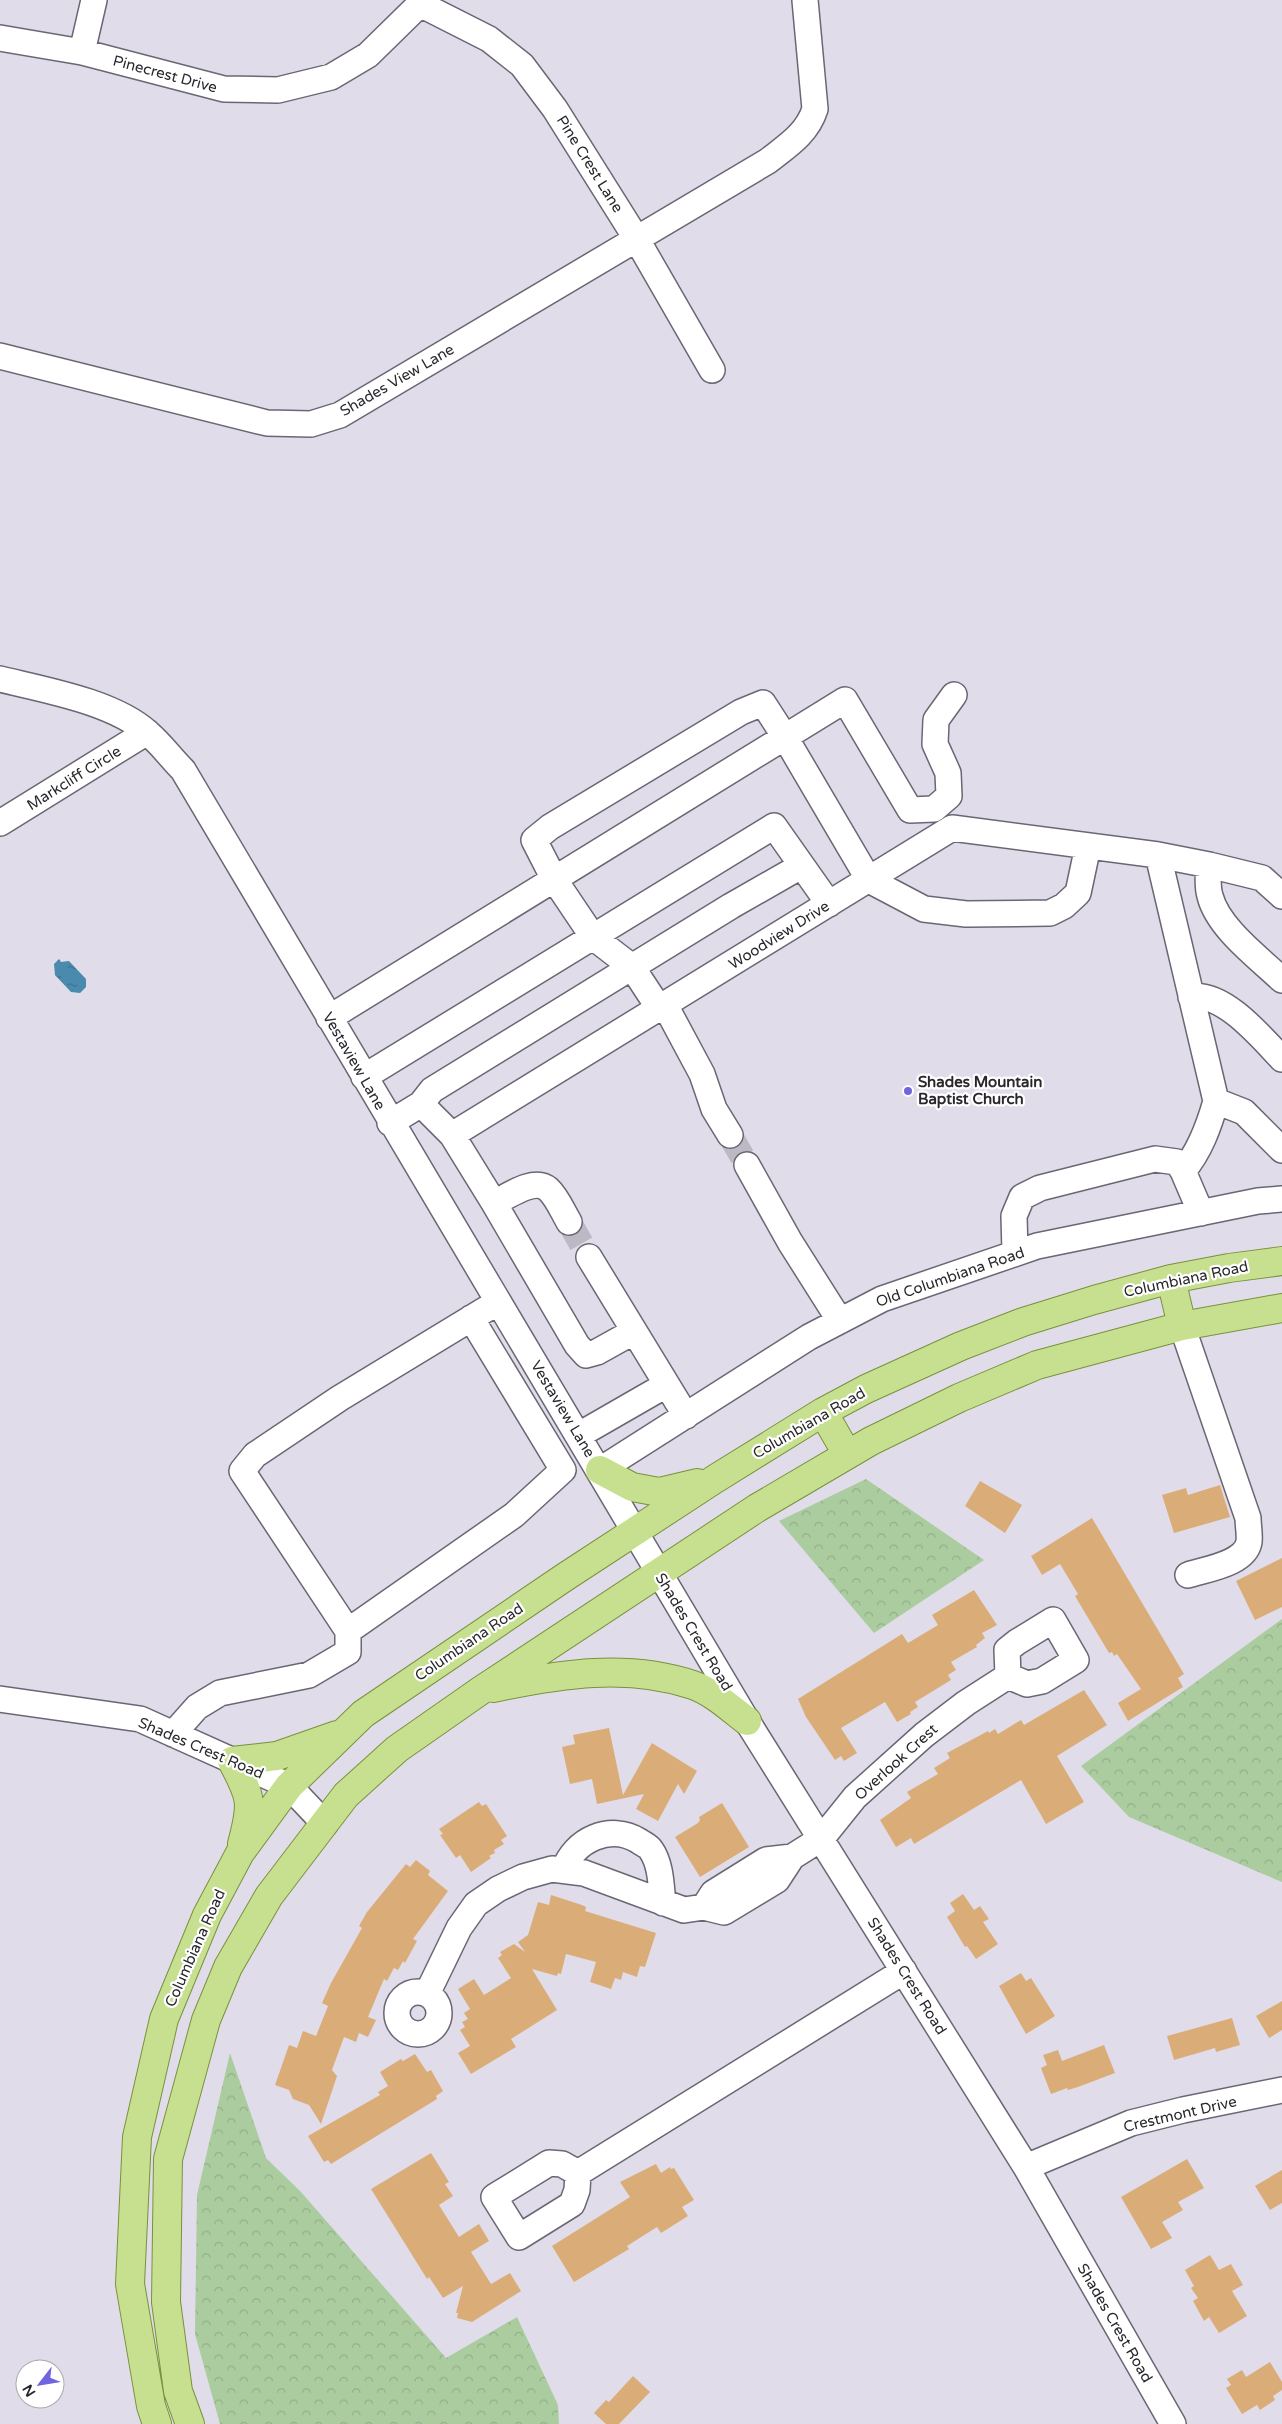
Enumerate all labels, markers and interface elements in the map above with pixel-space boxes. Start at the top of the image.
street label: Pinecrest Drive [111,51,219,97]
street label: Pine Crest Lane [553,112,627,216]
street label: Shades View Lane [337,340,457,420]
street label: Markcliff Circle [24,742,124,814]
street label: Woodview Drive [725,897,833,973]
street label: Vestaview Lane [319,1009,389,1113]
place label: Shades Mountain Baptist Church [918,1073,1042,1109]
marker: Shades Mountain Baptist Church [902,1085,914,1097]
street label: Old Columbiana Road [873,1243,1027,1311]
street label: Columbiana Road [1122,1257,1250,1301]
street label: Vestaview Lane [527,1357,599,1461]
street label: Columbiana Road [750,1384,868,1462]
street label: Shades Crest Road [652,1570,736,1694]
street label: Columbiana Road [411,1599,527,1685]
street label: Shades Crest Road [136,1713,266,1783]
street label: Overlook Crest [851,1720,941,1804]
street label: Columbiana Road [161,1886,229,2010]
street label: Shades Crest Road [864,1914,950,2038]
street label: Crestmont Drive [1122,2092,1238,2136]
street label: Shades Crest Road [1074,2260,1156,2386]
north arrow [15,2359,65,2409]
text: N [19,2381,39,2400]

